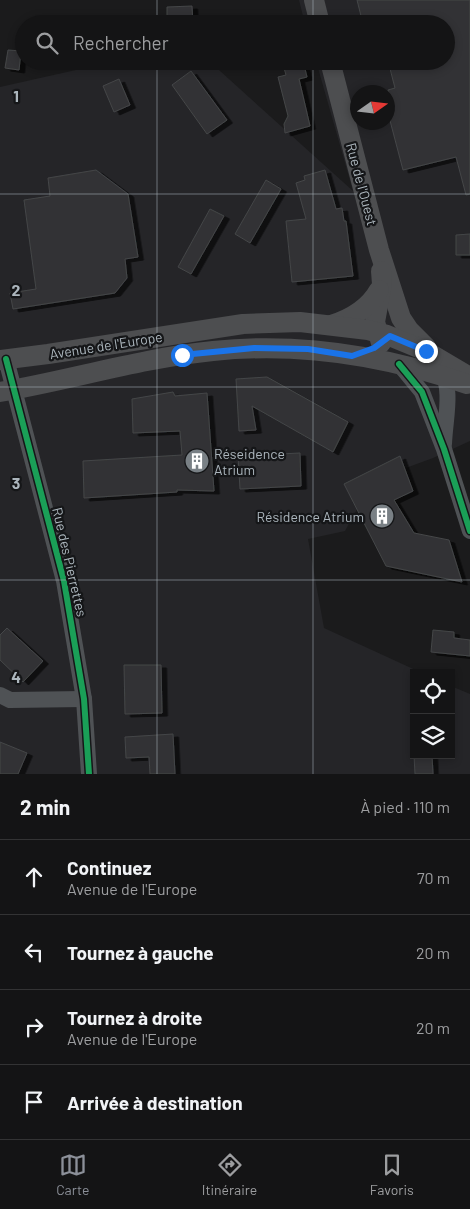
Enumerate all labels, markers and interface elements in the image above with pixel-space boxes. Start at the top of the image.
search box [15,15,455,70]
icon: search [33,29,61,57]
text: Rechercher [73,31,169,54]
north arrow [350,85,395,130]
text: 1 [13,86,19,105]
street label: Rue de l'Ouest [343,141,381,227]
text: 2 [12,280,21,299]
street label: Avenue de l'Europe [48,328,164,362]
route end [415,340,438,363]
route start [171,344,194,367]
place label: Réseidence Atrium [214,445,285,478]
building icon: Réseidence Atrium [184,448,210,474]
text: 3 [12,473,20,492]
building icon: Résidence Atrium [369,503,395,529]
street label: Rue des Pierrettes [49,506,91,619]
place label: Résidence Atrium [257,508,364,525]
text: 4 [11,667,21,686]
map controls [410,669,455,759]
button: locate [410,669,455,714]
button: layers [410,714,455,759]
text: 2 min [20,794,70,819]
text: À pied · 110 m [360,797,450,816]
text: Continuez [67,856,151,879]
icon: ahead [20,863,48,891]
text: 70 m [417,868,450,887]
text: Avenue de l'Europe [67,879,197,898]
icon: left [20,938,48,966]
text: Tournez à gauche [67,941,214,964]
text: 20 m [416,943,450,962]
text: Tournez à droite [67,1006,203,1029]
icon: right [20,1013,48,1041]
text: 20 m [416,1018,450,1037]
text: Avenue de l'Europe [67,1029,197,1048]
icon: arrive [20,1088,48,1116]
text: Arrivée à destination [67,1091,243,1114]
tab: Carte [56,1151,89,1198]
tab: Itinéraire [202,1151,257,1198]
tab: Favoris [370,1151,414,1198]

